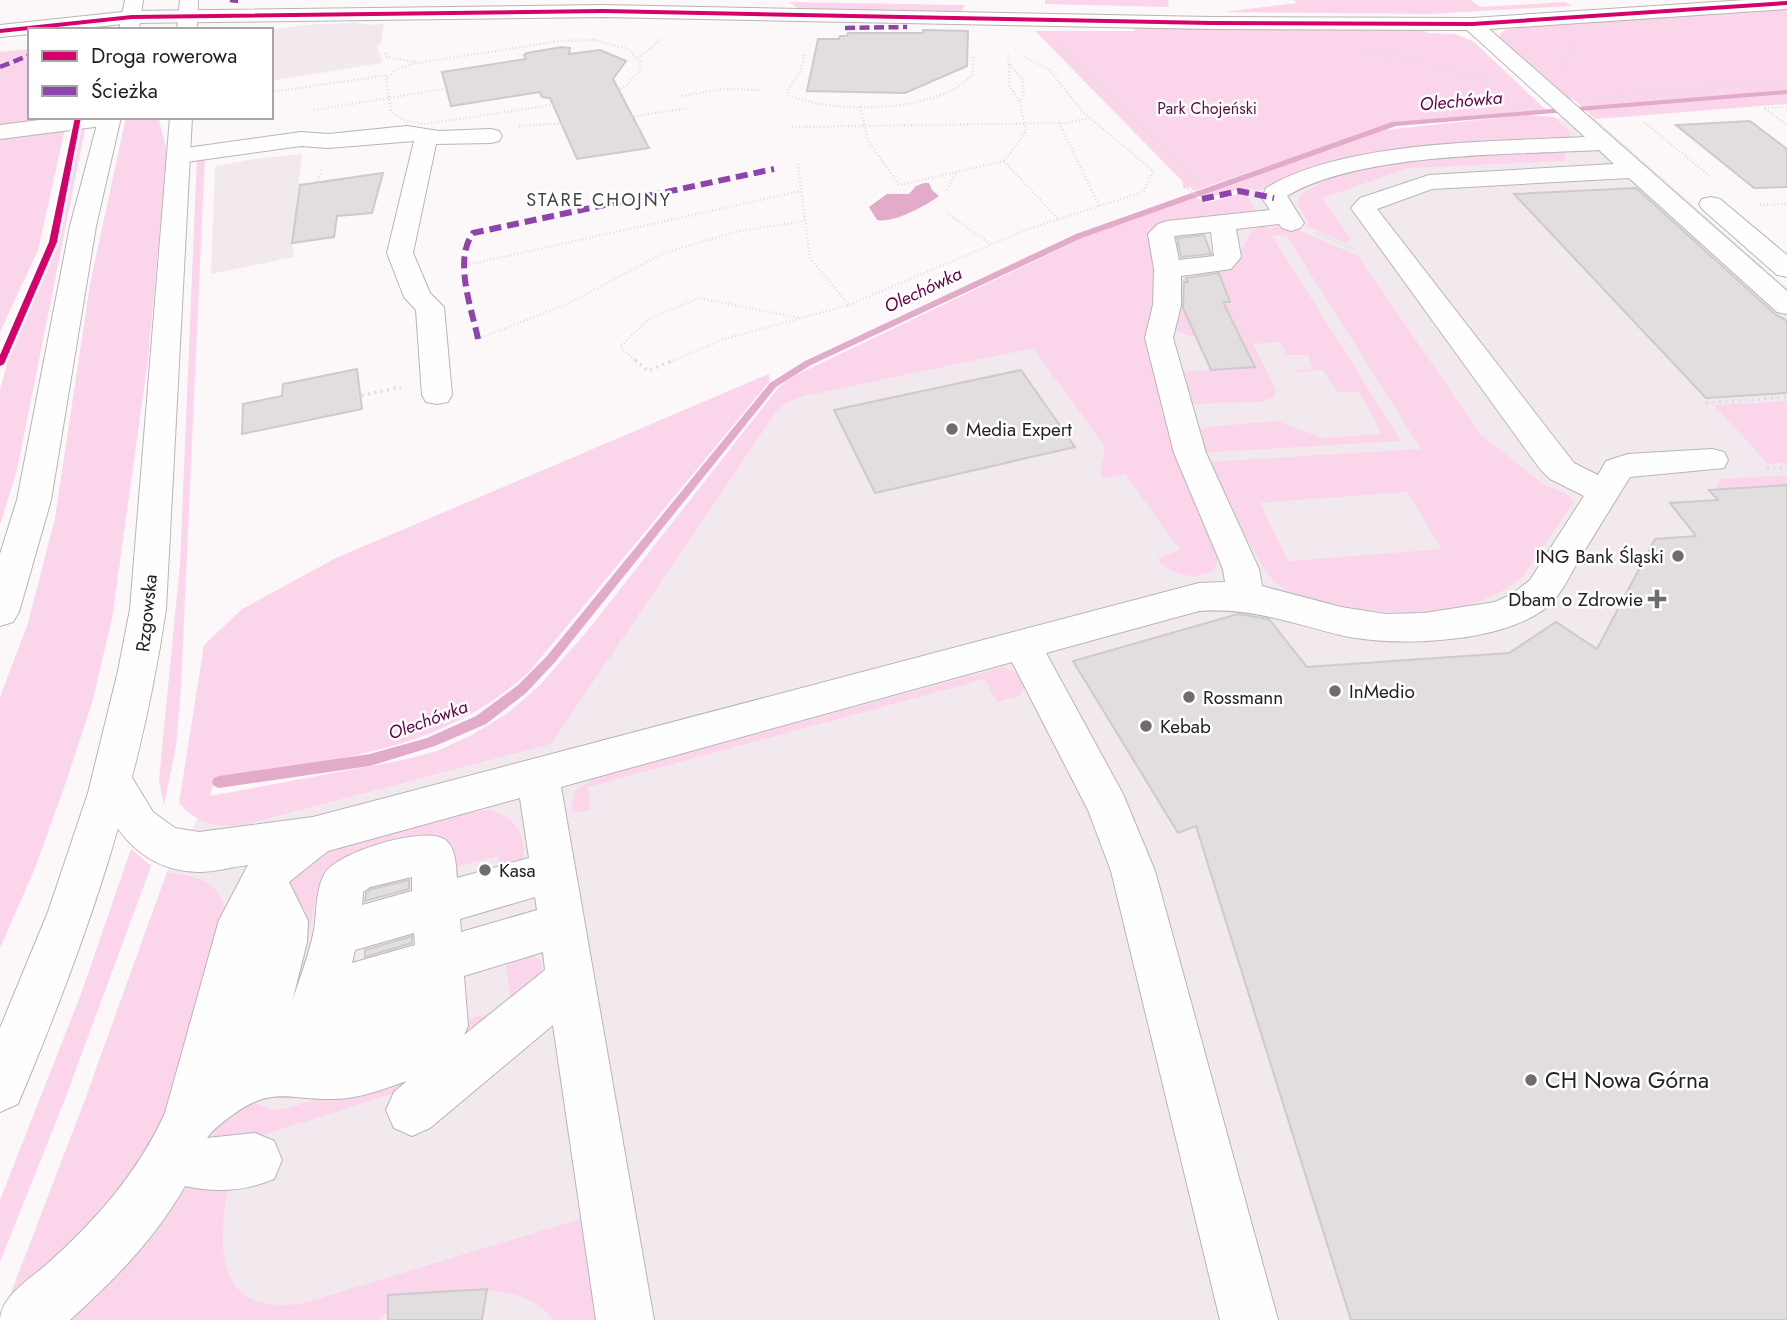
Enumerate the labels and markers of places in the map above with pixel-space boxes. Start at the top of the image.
place label: Media Expert [966,416,1072,443]
marker: Media Expert [944,421,960,437]
place label: ING Bank Śląski [1535,543,1664,570]
marker: ING Bank Śląski [1670,548,1686,564]
place label: Dbam o Zdrowie [1508,586,1643,613]
marker: Dbam o Zdrowie [1649,591,1665,607]
place label: InMedio [1349,678,1415,705]
marker: InMedio [1327,683,1343,699]
place label: Rossmann [1203,684,1283,711]
marker: Rossmann [1181,689,1197,705]
place label: Kebab [1160,713,1211,740]
marker: Kebab [1138,718,1154,734]
place label: Kasa [499,857,536,884]
marker: Kasa [477,862,493,878]
place label: CH Nowa Górna [1545,1063,1709,1097]
marker: CH Nowa Górna [1523,1072,1539,1088]

